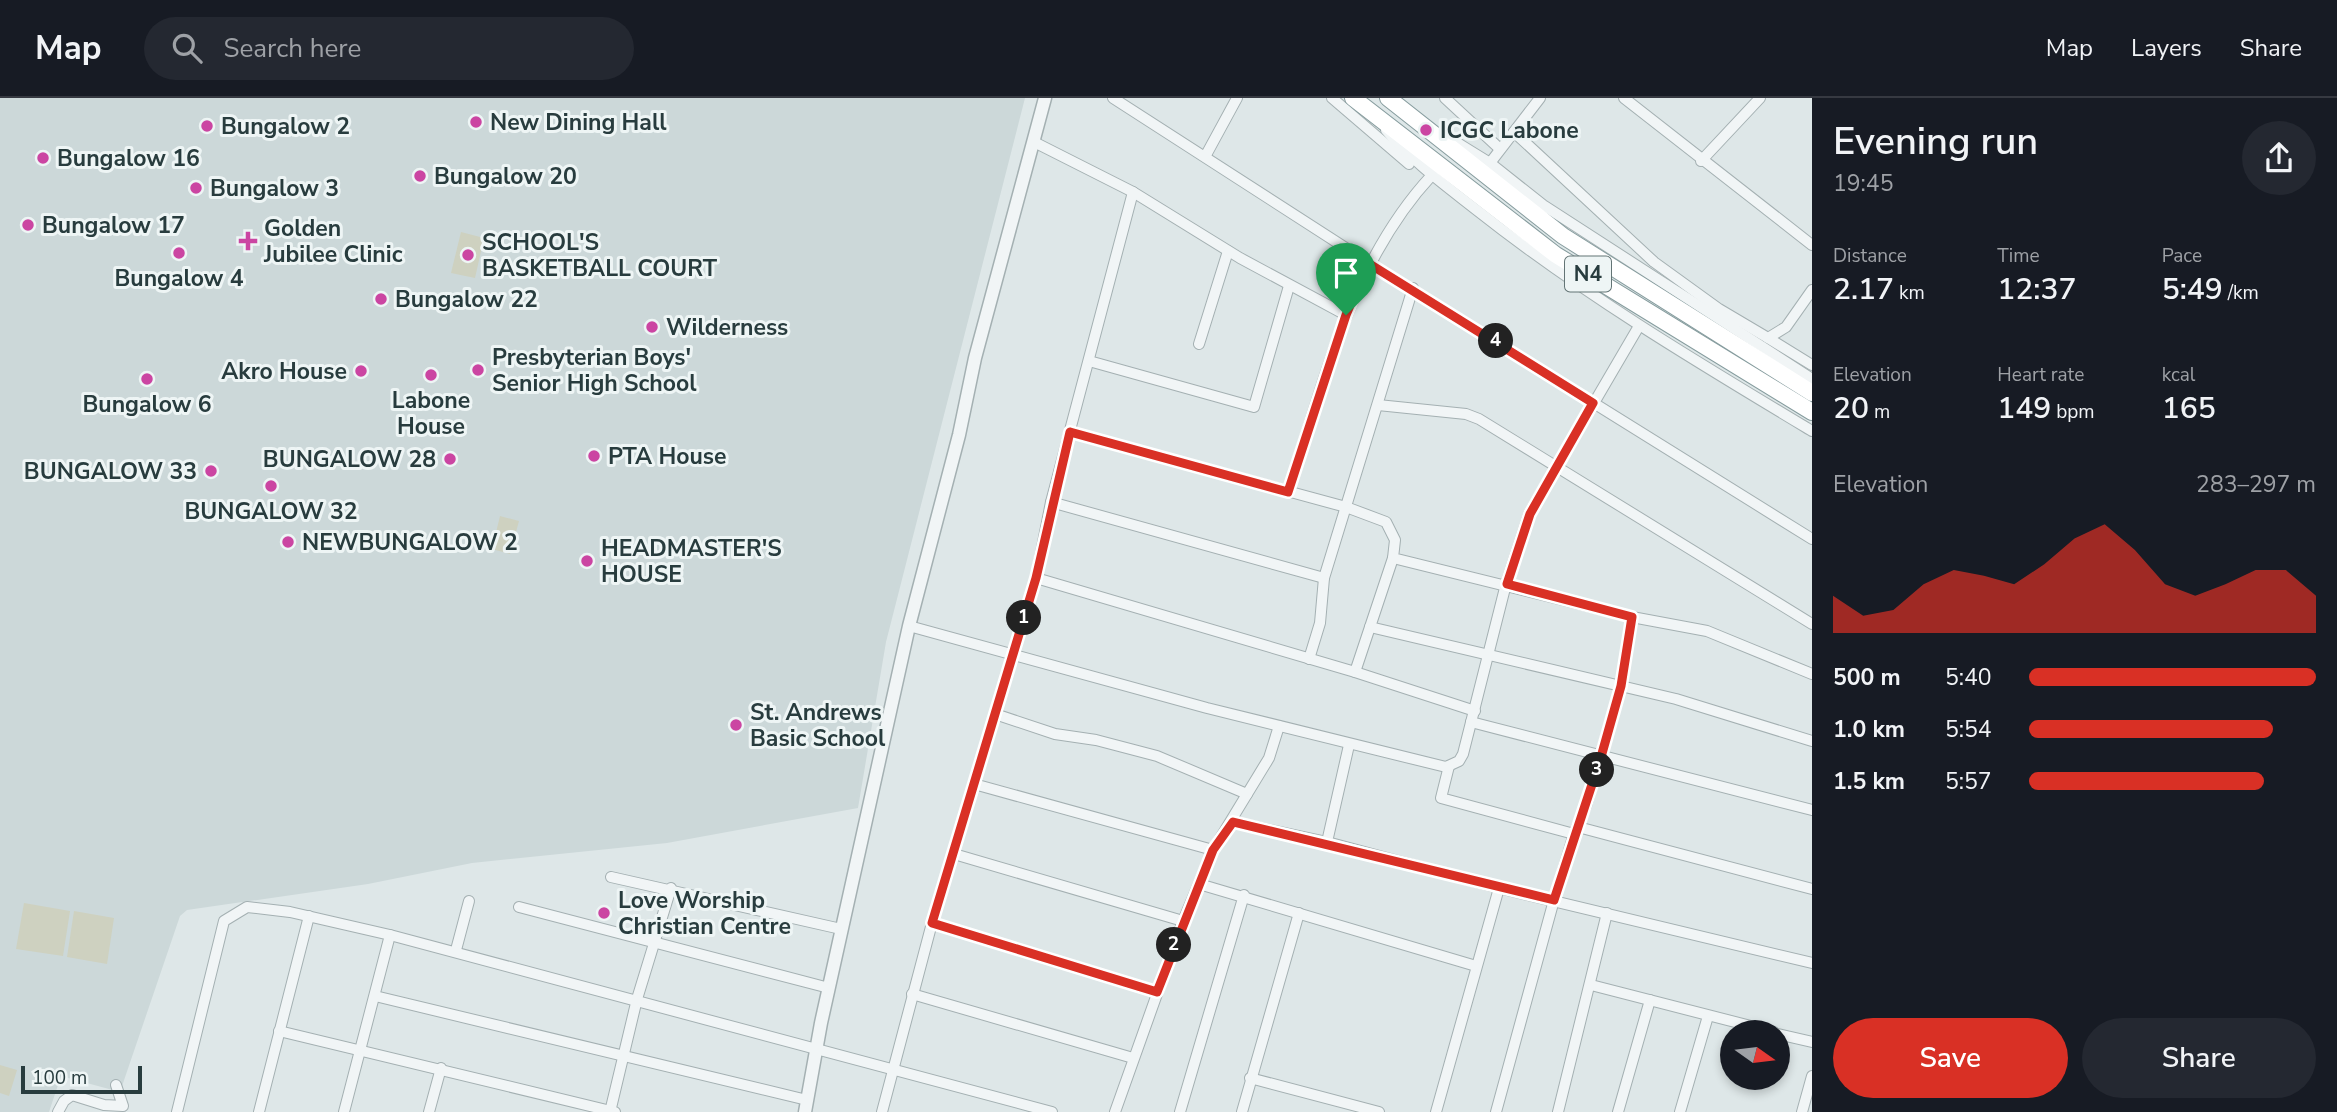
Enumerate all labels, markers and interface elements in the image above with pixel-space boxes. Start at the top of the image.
search box [144,17,634,80]
text: Map [35,26,102,71]
icon: search [168,29,206,67]
text: Search here [224,31,361,66]
text: Map [2046,32,2093,64]
text: Layers [2131,32,2202,64]
text: Share [2240,32,2302,64]
place label: New Dining Hall [490,107,667,138]
place label: Bungalow 2 [221,111,350,142]
marker: New Dining Hall [468,114,484,130]
place label: ICGC Labone [1440,115,1579,146]
text: Evening run [1833,116,2038,167]
marker: Bungalow 2 [199,118,215,134]
button: share [2242,121,2316,195]
marker: ICGC Labone [1418,122,1434,138]
place label: Bungalow 16 [57,143,200,174]
marker: Bungalow 16 [35,150,51,166]
place label: Bungalow 20 [434,161,577,192]
marker: Bungalow 20 [412,168,428,184]
text: 19:45 [1833,168,1893,199]
place label: Bungalow 3 [210,173,339,204]
marker: Bungalow 3 [188,180,204,196]
place label: Bungalow 17 [42,210,185,241]
place label: Golden Jubilee Clinic [263,213,403,270]
marker: Bungalow 17 [20,217,36,233]
place label: SCHOOL'S BASKETBALL COURT [482,227,718,284]
marker: Golden Jubilee Clinic [238,231,258,251]
pin [1316,243,1376,315]
text: Distance [1833,243,1907,269]
text: Time [1997,243,2040,269]
text: Pace [2162,243,2202,269]
marker: Bungalow 4 [171,245,187,261]
marker: SCHOOL'S BASKETBALL COURT [460,247,476,263]
icon: arrive [1327,254,1365,292]
road number: N4 [1565,256,1611,292]
place label: Bungalow 4 [115,263,244,294]
text: 2.17 [1833,269,1894,310]
text: 12:37 [1997,269,2076,310]
text: 5:49 [2162,269,2223,310]
text: km [1894,280,1925,306]
text: /km [2223,280,2259,306]
place label: Bungalow 22 [395,284,538,315]
marker: Bungalow 22 [373,291,389,307]
place label: Wilderness [666,312,788,343]
marker: Wilderness [644,319,660,335]
pin: 4 [1478,324,1514,358]
text: 4 [1490,327,1501,353]
place label: Presbyterian Boys' Senior High School [492,342,697,399]
place label: Akro House [221,356,347,387]
marker: Presbyterian Boys' Senior High School [470,362,486,378]
text: Elevation [1833,362,1912,388]
text: Heart rate [1997,362,2084,388]
text: kcal [2162,362,2195,388]
marker: Akro House [353,363,369,379]
marker: Labone House [423,367,439,383]
marker: Bungalow 6 [139,371,155,387]
place label: Labone House [392,385,470,442]
text: 20 [1833,388,1869,429]
text: 149 [1997,388,2051,429]
text: 165 [2162,388,2216,429]
place label: Bungalow 6 [83,389,211,420]
text: m [1869,399,1890,425]
text: bpm [2051,399,2095,425]
place label: PTA House [608,441,726,472]
place label: BUNGALOW 28 [263,444,436,475]
marker: PTA House [586,448,602,464]
marker: BUNGALOW 28 [442,451,458,467]
place label: BUNGALOW 33 [24,456,197,487]
marker: BUNGALOW 33 [203,463,219,479]
text: Elevation [1833,469,1928,500]
text: 283–297 m [2196,469,2316,500]
marker: BUNGALOW 32 [263,478,279,494]
place label: BUNGALOW 32 [184,496,358,527]
place label: NEWBUNGALOW 2 [302,527,518,558]
place label: HEADMASTER'S HOUSE [601,533,782,590]
marker: NEWBUNGALOW 2 [280,534,296,550]
marker: HEADMASTER'S HOUSE [579,553,595,569]
pin: 1 [1006,601,1042,636]
text: 1 [1018,604,1029,630]
text: 500 m [1833,662,1901,693]
text: 5:40 [1945,662,1992,693]
place label: St. Andrews Basic School [750,697,886,754]
text: 1.0 km [1833,714,1905,745]
text: 5:54 [1945,714,1992,745]
marker: St. Andrews Basic School [728,717,744,733]
pin: 3 [1580,752,1614,788]
text: 3 [1591,756,1602,782]
text: 1.5 km [1833,766,1905,797]
text: 5:57 [1945,766,1992,797]
place label: Love Worship Christian Centre [618,885,791,942]
marker: Love Worship Christian Centre [596,905,612,921]
pin: 2 [1156,928,1192,962]
text: 2 [1168,931,1179,957]
button: Save [1833,1018,2068,1098]
button: Share [2082,1018,2316,1098]
north arrow [1720,1020,1790,1090]
map controls [1720,1020,1790,1090]
scale bar [21,1063,142,1095]
text: 100 m [32,1065,87,1091]

